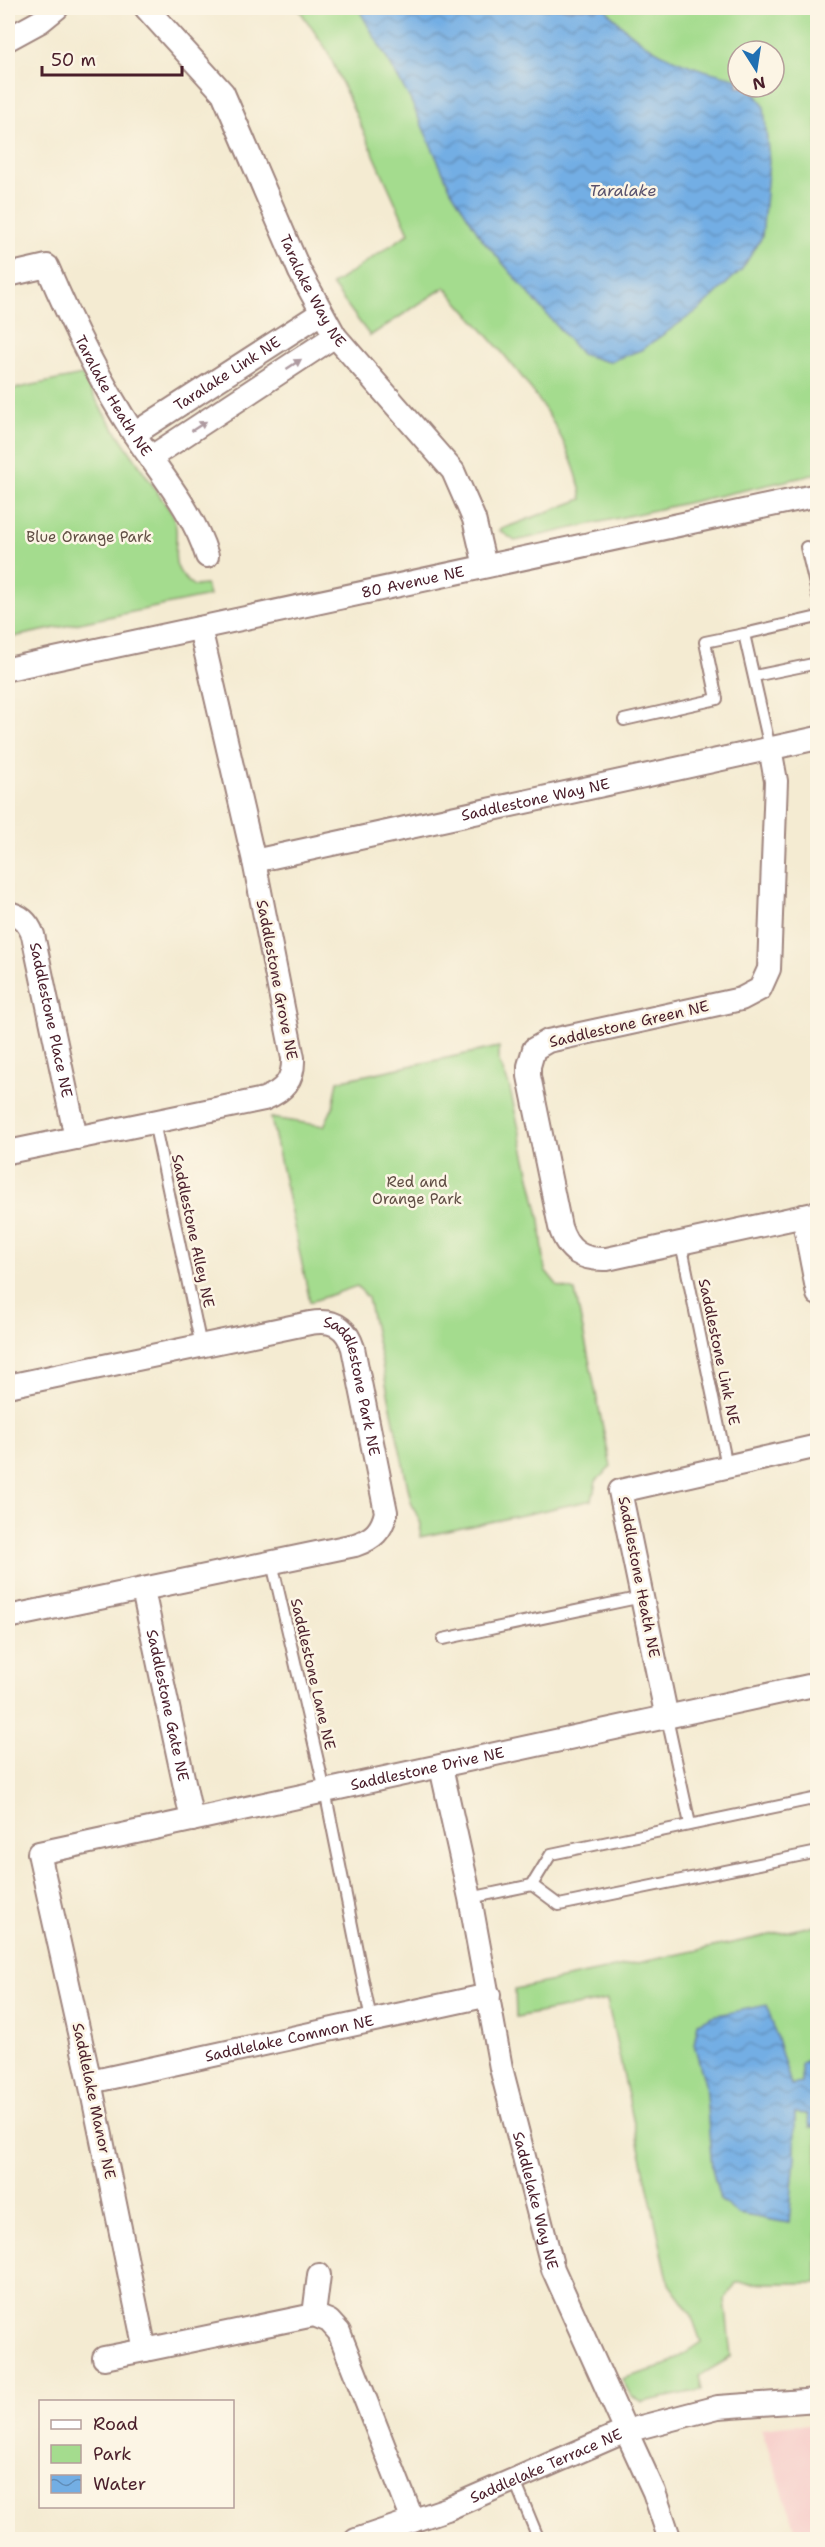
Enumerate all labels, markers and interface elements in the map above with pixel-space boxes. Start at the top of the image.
scale bar [42,39,182,77]
north arrow [726,39,786,99]
text: 50 m [51,48,96,72]
text: N [751,72,767,95]
water label: Taralake [589,180,657,201]
street label: Taralake Way NE [275,231,350,352]
street label: Taralake Heath NE [70,332,156,460]
street label: Taralake Link NE [170,332,284,416]
one-way arrow [285,358,302,369]
one-way arrow [191,420,207,431]
park label: Blue Orange Park [26,527,152,547]
street label: 80 Avenue NE [359,561,466,603]
street label: Saddlestone Way NE [459,774,612,826]
street label: Saddlestone Grove NE [252,898,302,1062]
street label: Saddlestone Place NE [25,941,77,1099]
street label: Saddlestone Green NE [547,996,711,1052]
street label: Saddlestone Alley NE [167,1152,219,1310]
park label: Red and Orange Park [372,1172,462,1209]
street label: Saddlestone Link NE [694,1277,744,1427]
street label: Saddlestone Park NE [322,1312,384,1458]
street label: Saddlestone Heath NE [614,1495,664,1659]
street label: Saddlestone Lane NE [286,1596,340,1752]
street label: Saddlestone Gate NE [142,1628,194,1783]
street label: Saddlestone Drive NE [348,1742,506,1795]
street label: Saddlelake Common NE [203,2010,376,2067]
street label: Saddlelake Manor NE [68,2021,120,2181]
street label: Saddlelake Way NE [508,2129,563,2272]
legend [39,2400,234,2508]
text: Road [93,2412,138,2436]
street label: Saddlelake Terrace NE [467,2424,625,2508]
text: Park [93,2442,132,2466]
text: Water [93,2472,146,2496]

